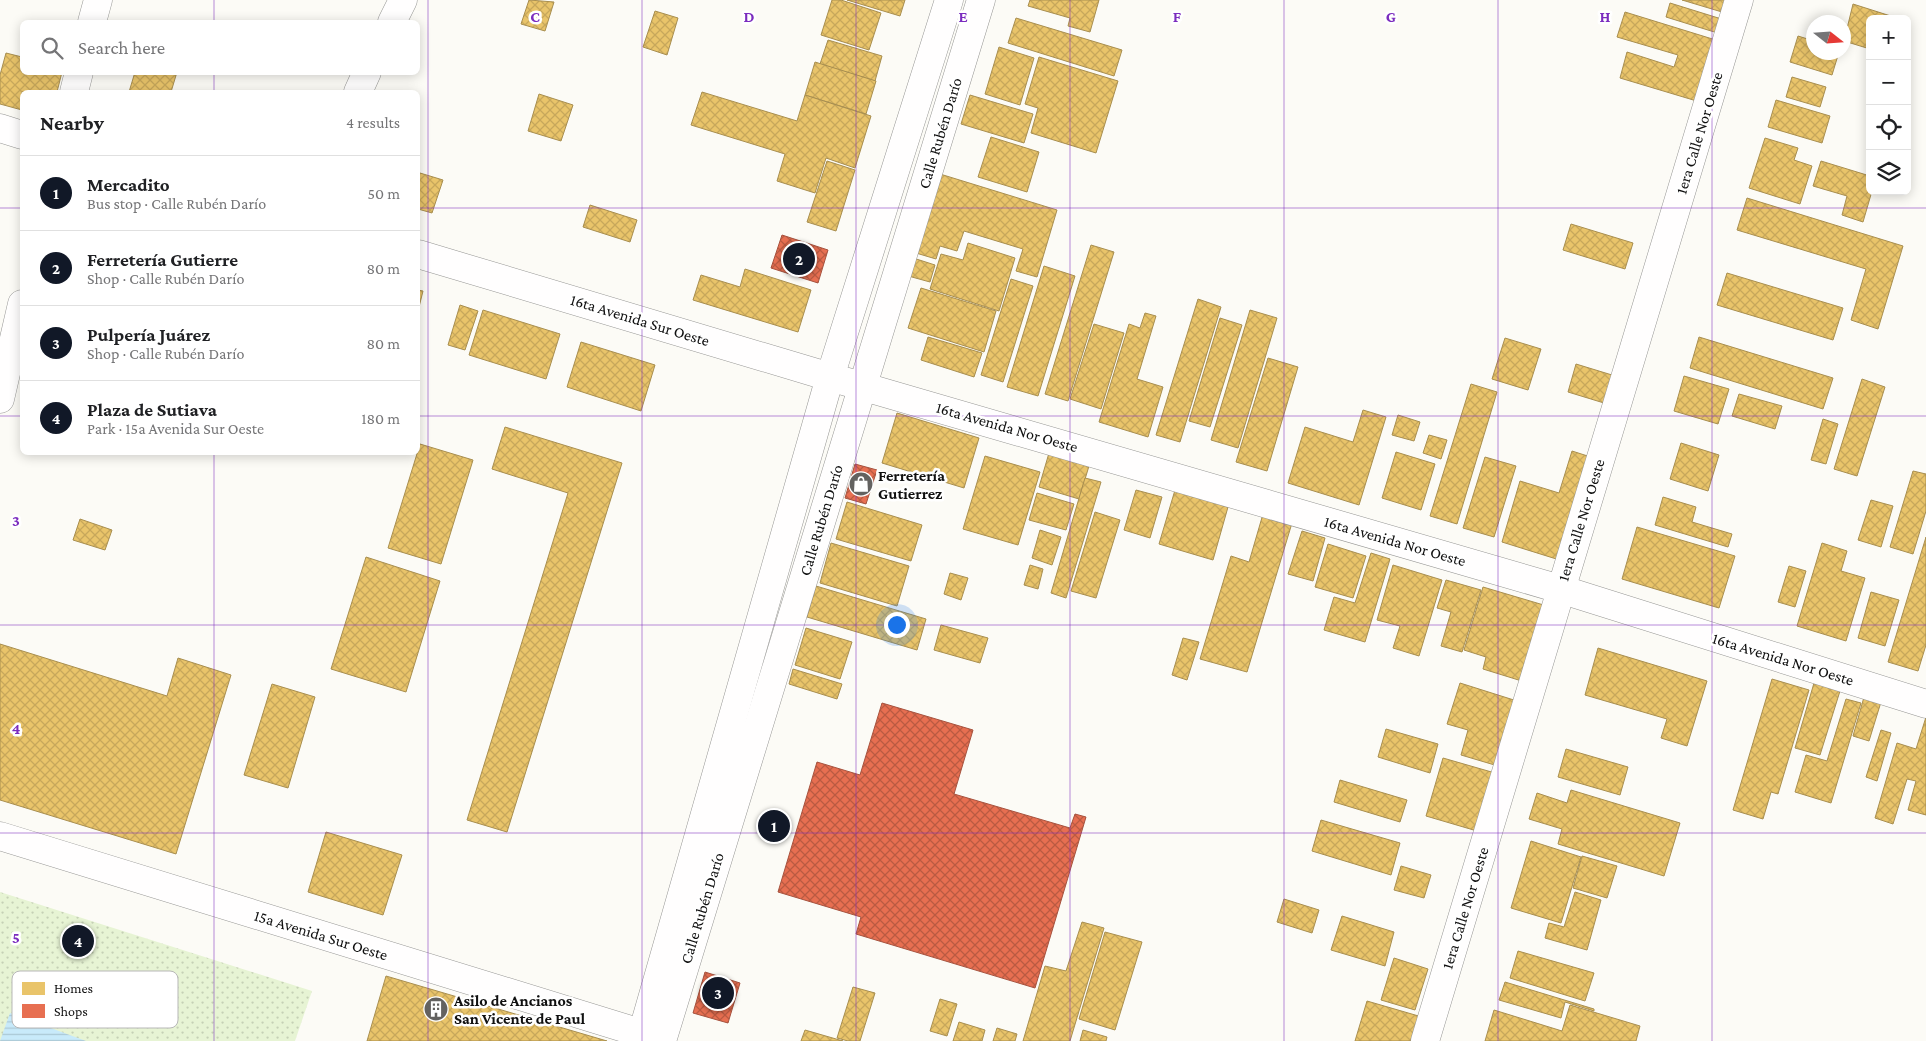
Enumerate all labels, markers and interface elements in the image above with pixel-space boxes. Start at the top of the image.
text: C [530,8,540,25]
text: D [743,8,755,25]
text: E [958,8,968,25]
text: F [1173,8,1182,25]
text: G [1386,8,1396,25]
text: H [1600,8,1611,25]
north arrow [1806,15,1851,60]
map controls [1866,15,1911,195]
button: + [1866,15,1911,60]
search box [20,20,420,75]
icon: search [38,34,66,62]
text: Search here [78,37,165,58]
button: − [1866,60,1911,105]
street label: 1era Calle Nor Oeste [1672,70,1726,196]
street label: Calle Rubén Darío [915,75,965,191]
button: locate [1866,105,1911,150]
text: Nearby [40,111,104,135]
text: 4 results [346,114,400,131]
button: layers [1866,150,1911,195]
text: Mercadito [87,174,170,195]
text: 1 [53,185,59,202]
text: 50 m [368,185,400,202]
text: Bus stop · Calle Rubén Darío [87,195,266,212]
pin: 2 [783,240,815,278]
text: Ferretería Gutierre [87,249,238,270]
text: 2 [52,260,60,277]
text: 80 m [366,260,400,277]
text: Shop · Calle Rubén Darío [87,270,244,287]
street label: 16ta Avenida Sur Oeste [568,291,712,349]
text: Pulpería Juárez [87,324,210,345]
text: 3 [52,335,60,352]
text: 80 m [366,335,400,352]
text: Shop · Calle Rubén Darío [87,345,244,362]
text: Plaza de Sutiava [87,399,217,420]
street label: 16ta Avenida Nor Oeste [934,399,1080,455]
text: 4 [52,410,60,427]
text: 180 m [361,410,400,427]
text: Park · 15a Avenida Sur Oeste [87,420,264,437]
street label: 1era Calle Nor Oeste [1554,457,1608,583]
street label: Calle Rubén Darío [796,462,846,578]
place label: Ferretería Gutierrez [878,467,945,502]
shop icon: Ferretería Gutierrez [848,471,874,497]
text: 3 [12,512,20,529]
street label: 16ta Avenida Nor Oeste [1322,513,1468,569]
your location [884,612,910,638]
street label: 16ta Avenida Nor Oeste [1710,629,1856,689]
text: 4 [12,720,21,737]
pin: 1 [758,807,790,845]
street label: 1era Calle Nor Oeste [1438,845,1492,971]
street label: Calle Rubén Darío [677,850,727,966]
street label: 15a Avenida Sur Oeste [252,907,390,963]
pin: 4 [62,922,94,960]
text: 5 [12,929,20,946]
legend [12,971,178,1028]
pin: 3 [702,974,734,1012]
text: Homes [54,980,93,996]
place label: Asilo de Ancianos San Vicente de Paul [453,992,586,1027]
building icon: Asilo de Ancianos San Vicente de Paul [423,996,449,1022]
text: Shops [54,1003,88,1019]

